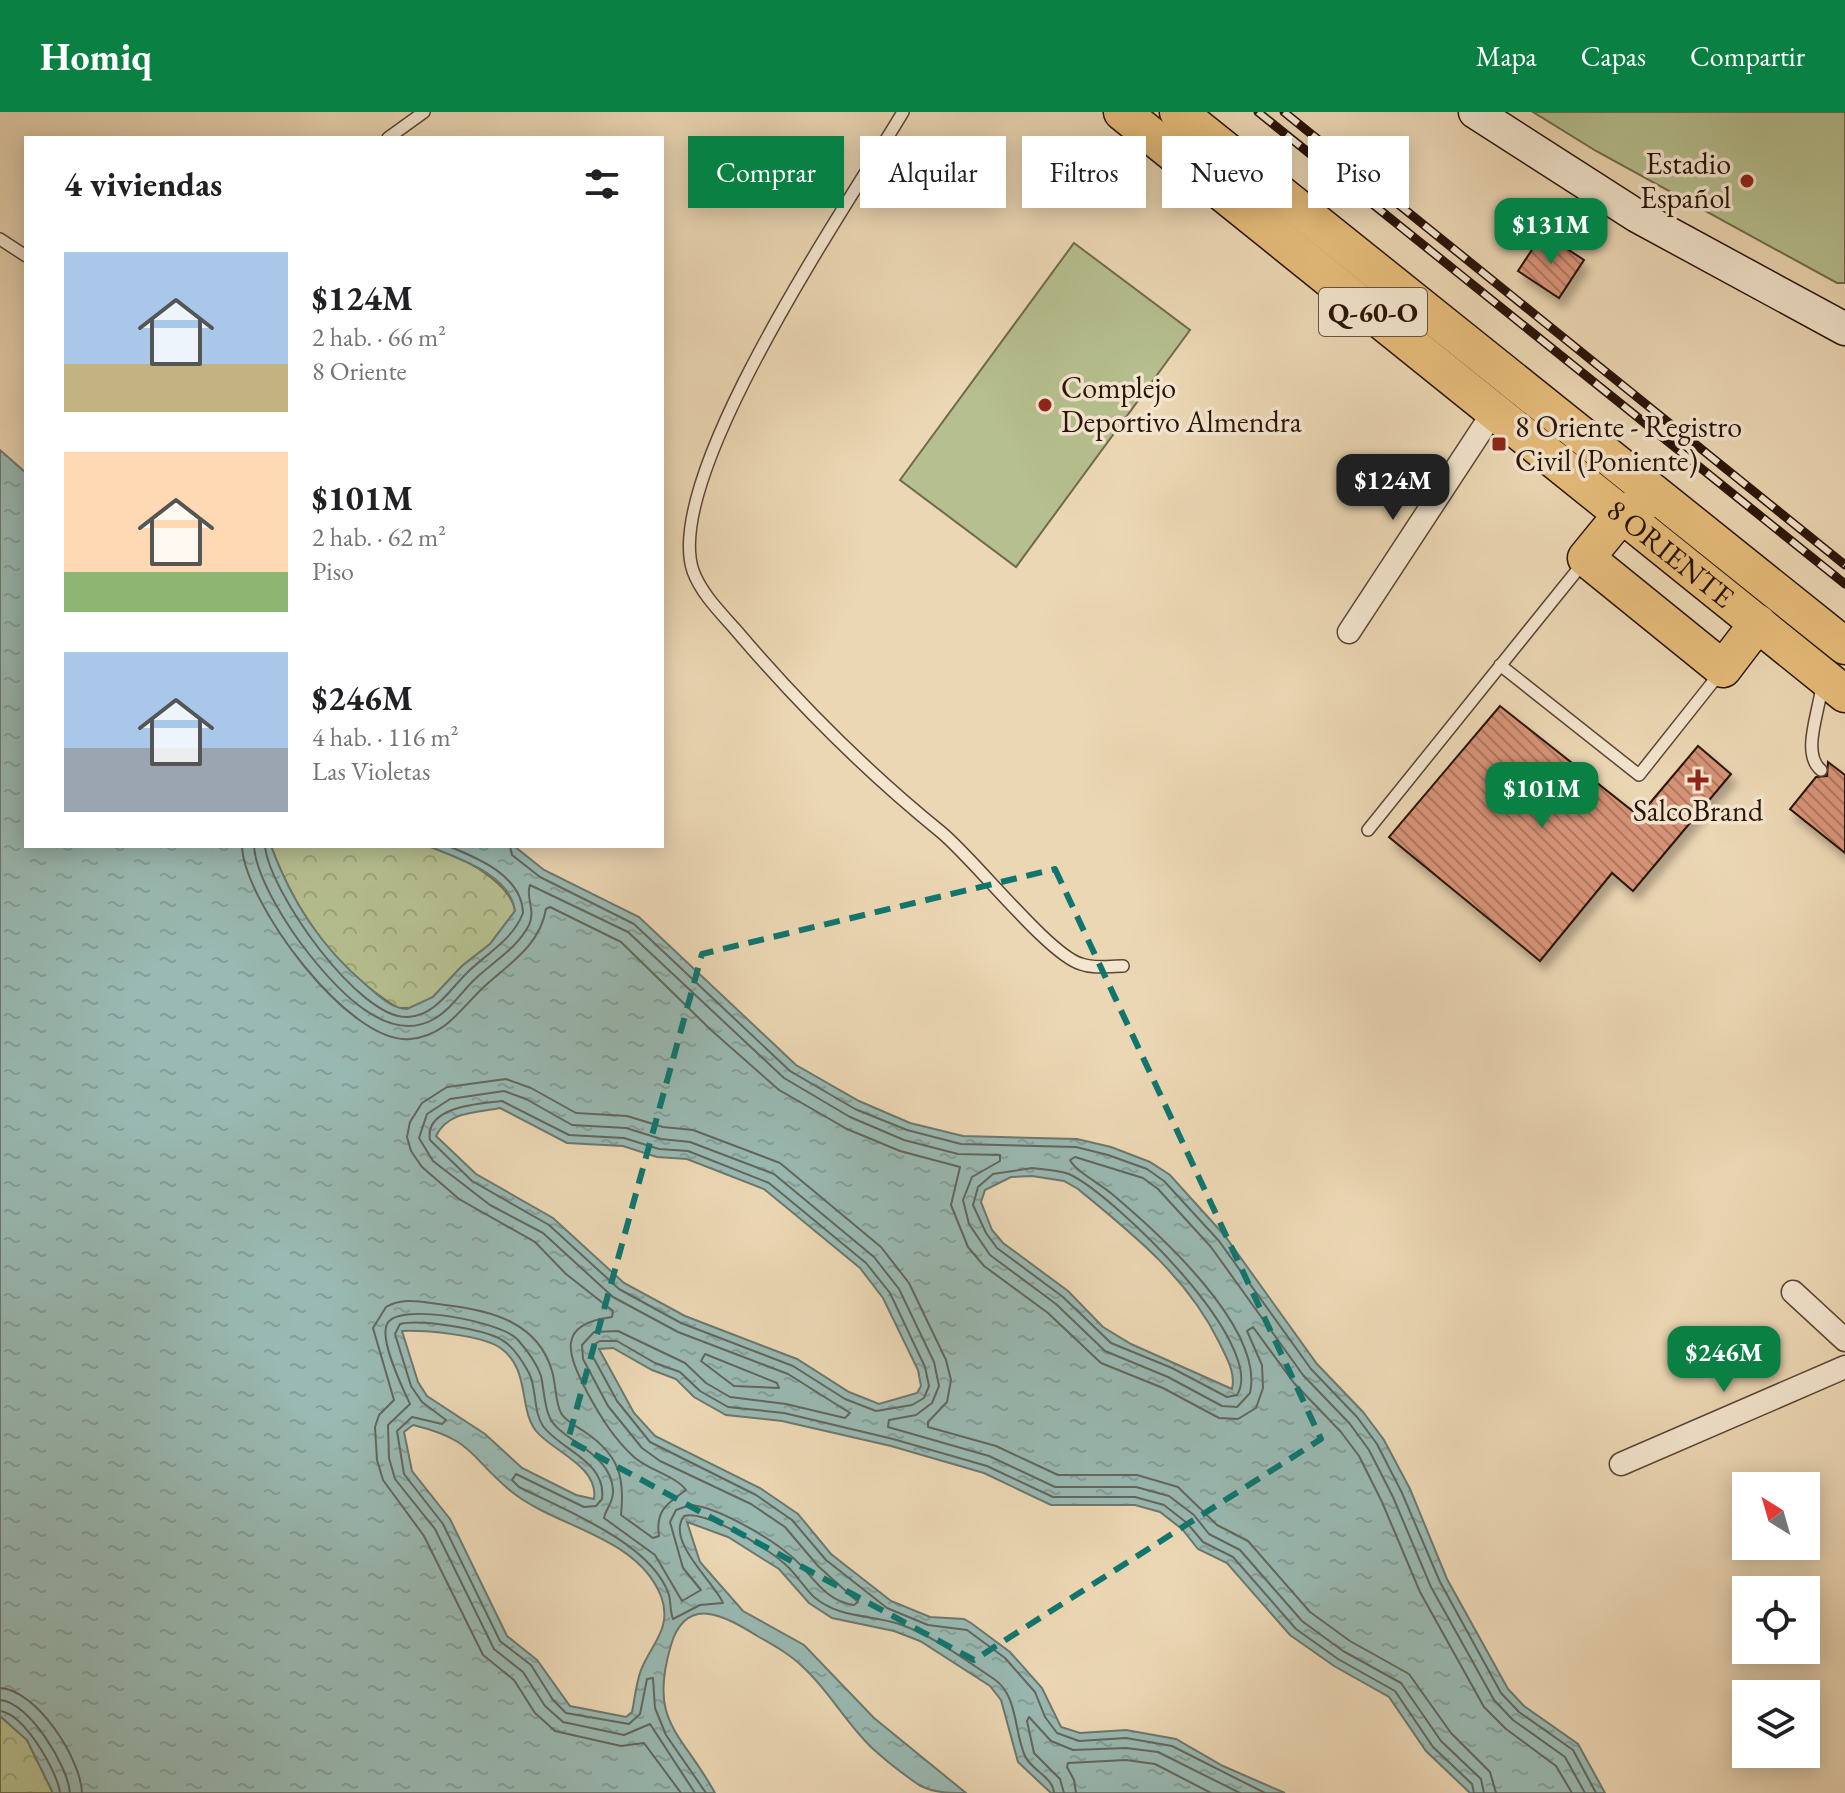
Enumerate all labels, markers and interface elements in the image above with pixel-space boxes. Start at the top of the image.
text: Homiq [40,32,152,81]
text: Mapa [1476,38,1537,74]
text: Capas [1581,38,1646,74]
text: Compartir [1690,38,1805,74]
chip: Comprar [688,136,844,208]
chip: Alquilar [860,136,1006,208]
chip: Filtros [1022,136,1146,208]
chip: Nuevo [1162,136,1292,208]
chip: Piso [1308,136,1409,208]
place label: Estadio Español [1640,144,1731,217]
text: 4 viviendas [64,162,222,206]
icon: filters [580,162,624,206]
marker: Estadio Español [1738,172,1756,190]
pin: $131M [1495,198,1607,266]
text: $131M [1512,207,1590,241]
text: $124M [312,276,413,320]
icon: home [128,284,224,380]
road number: Q-60-O [1319,288,1427,336]
text: 2 hab. · 66 m² [312,320,446,354]
text: 8 Oriente [312,354,407,388]
place label: Complejo Deportivo Almendra [1061,368,1302,441]
marker: Complejo Deportivo Almendra [1036,396,1054,414]
place label: 8 Oriente - Registro Civil (Poniente) [1515,407,1742,480]
marker: 8 Oriente - Registro Civil (Poniente) [1490,435,1508,453]
pin: $124M [1337,454,1449,522]
text: $124M [1354,463,1432,497]
text: $101M [312,476,413,520]
icon: home [128,484,224,580]
street label: 8 ORIENTE [1599,490,1742,616]
text: 2 hab. · 62 m² [312,520,446,554]
text: Piso [312,554,354,588]
text: $246M [312,676,413,720]
icon: home [128,684,224,780]
text: 4 hab. · 116 m² [312,720,458,754]
text: Las Violetas [312,754,430,788]
pin: $101M [1486,762,1598,830]
text: $101M [1503,771,1581,805]
marker: SalcoBrand [1689,771,1707,789]
place label: SalcoBrand [1633,791,1764,830]
pin: $246M [1668,1326,1780,1394]
text: $246M [1685,1335,1763,1369]
north arrow [1732,1472,1820,1560]
map controls [1732,1472,1820,1768]
button: locate [1732,1576,1820,1664]
button: layers [1732,1680,1820,1768]

